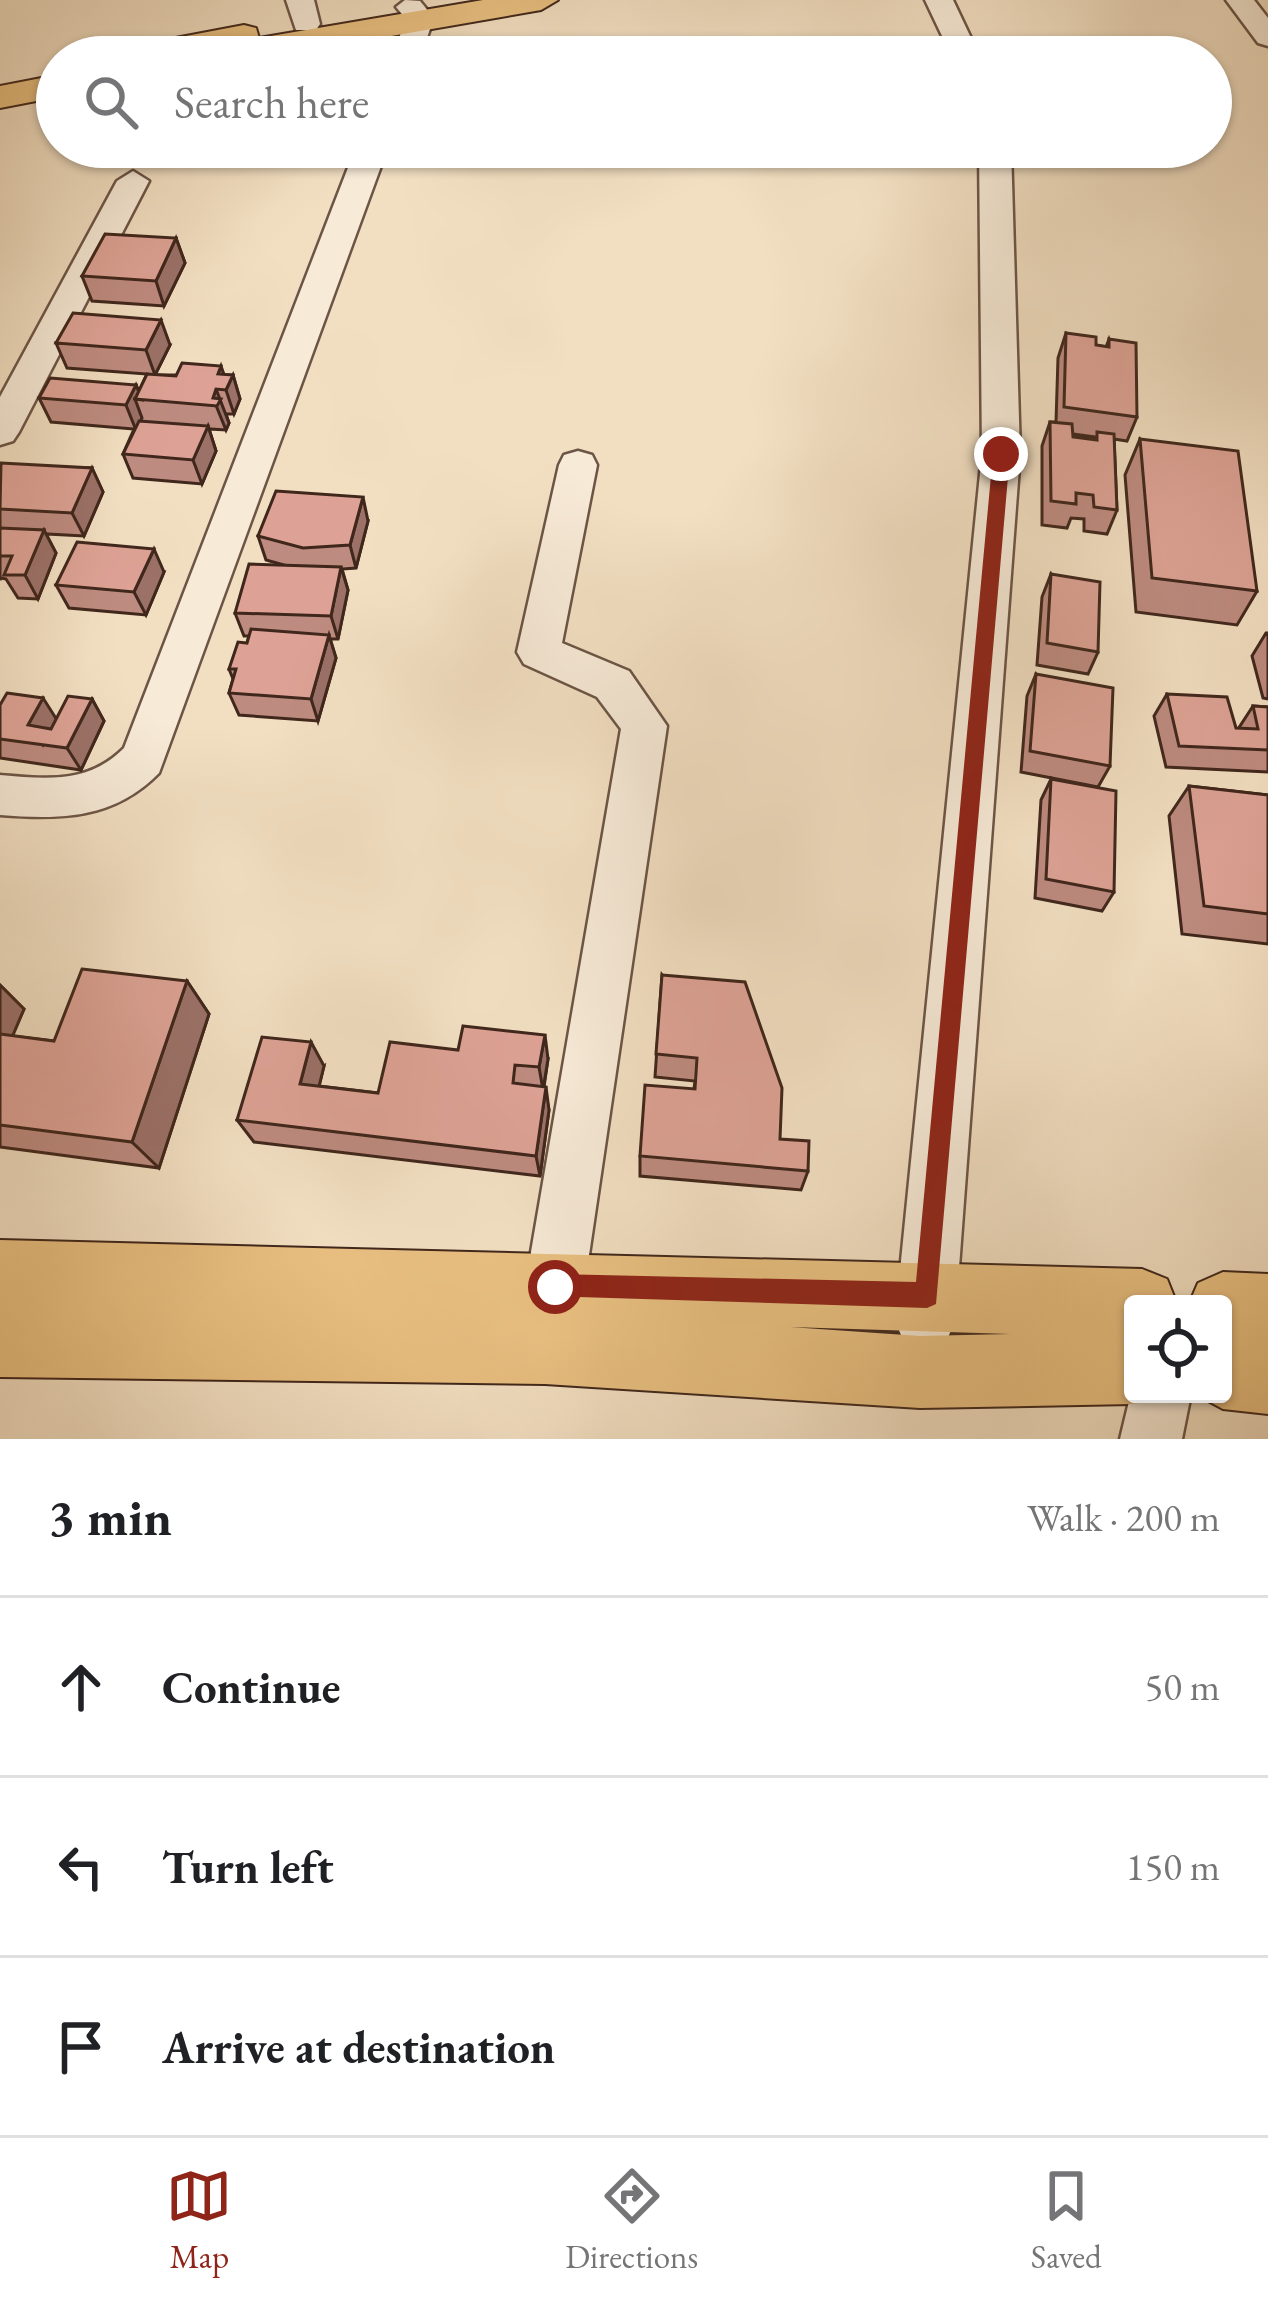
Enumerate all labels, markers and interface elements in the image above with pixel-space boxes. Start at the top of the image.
search box [36,36,1232,168]
icon: search [78,69,144,135]
text: Search here [174,73,369,131]
route end [974,427,1028,481]
route start [528,1260,582,1314]
map controls [1124,1295,1232,1403]
button: locate [1124,1295,1232,1403]
text: 3 min [48,1484,172,1550]
text: Walk · 200 m [1027,1492,1220,1543]
icon: ahead [48,1654,114,1720]
text: Continue [162,1658,340,1716]
text: 50 m [1144,1661,1220,1712]
icon: left [48,1834,114,1900]
text: Turn left [162,1838,334,1896]
text: 150 m [1126,1841,1220,1892]
icon: arrive [48,2014,114,2080]
text: Arrive at destination [162,2018,555,2076]
tab: Map [166,2163,232,2278]
tab: Directions [565,2163,698,2278]
tab: Saved [1031,2163,1102,2278]

